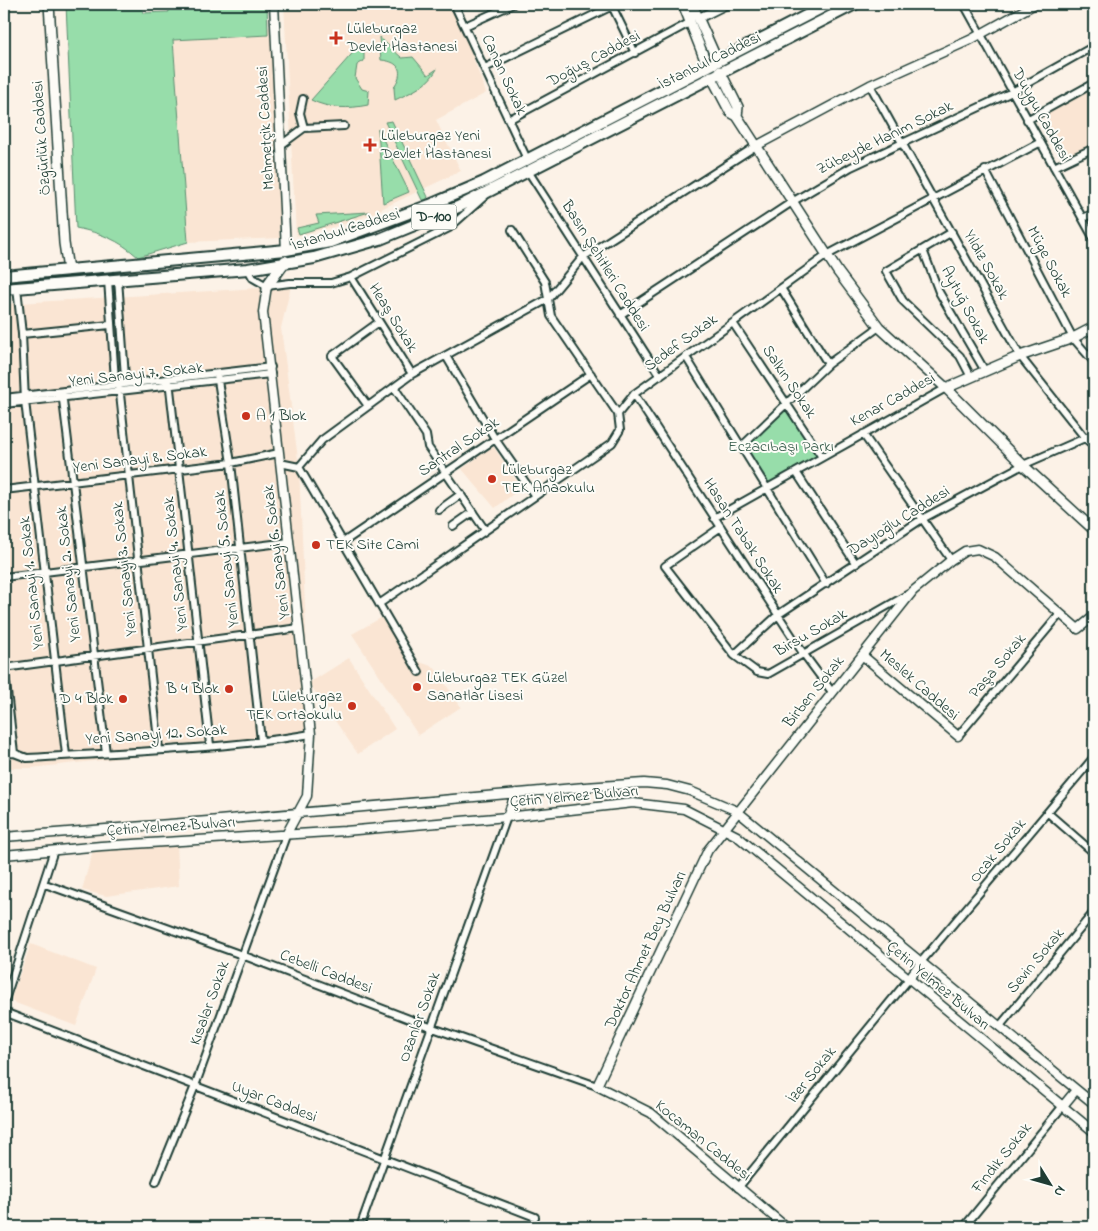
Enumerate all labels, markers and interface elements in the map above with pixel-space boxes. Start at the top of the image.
place label: Lüleburgaz Devlet Hastanesi [346,17,458,59]
street label: Doğuş Caddesi [542,24,645,94]
street label: İstanbul Caddesi [655,26,766,96]
marker: Lüleburgaz Devlet Hastanesi [329,31,343,45]
street label: Canan Sokak [475,31,534,120]
street label: Duygu Caddesi [1005,63,1077,166]
street label: Mehmetçik Caddesi [251,65,281,191]
street label: Özgürlük Caddesi [26,80,58,196]
street label: Zübeyde Hanım Sokak [813,94,958,181]
place label: Lüleburgaz Yeni Devlet Hastanesi [380,124,492,166]
marker: Lüleburgaz Yeni Devlet Hastanesi [363,138,377,152]
street label: Basın Şehitleri Caddesi [554,195,655,336]
street label: İstanbul Caddesi [289,202,403,258]
road number: D-100 [412,204,456,230]
street label: Müge Sokak [1020,222,1078,303]
street label: Yıldız Sokak [957,226,1015,305]
street label: Aytuğ Sokak [934,262,996,349]
street label: Heaş Sokak [362,279,424,358]
street label: Sedef Sokak [639,307,724,378]
street label: Salkın Sokak [756,340,823,424]
street label: Yeni Sanayi 7. Sokak [68,356,205,394]
street label: Kenar Caddesi [846,367,940,433]
place label: A 1 Blok [256,404,307,428]
marker: A 1 Blok [240,410,252,422]
street label: Santral Sokak [414,410,505,483]
park label: Eczacıbaşı Parkı [728,435,834,459]
street label: Yeni Sanayi 8. Sokak [72,440,209,480]
place label: Lüleburgaz TEK Anaokulu [502,458,595,500]
marker: Lüleburgaz TEK Anaokulu [486,473,498,485]
street label: Hasan Tabak Sokak [697,474,790,599]
street label: Dayıoğlu Caddesi [842,480,955,563]
street label: Yeni Sanayi 6. Sokak [257,482,297,621]
street label: Yeni Sanayi 5. Sokak [208,488,246,629]
street label: Yeni Sanayi 4. Sokak [157,495,195,632]
street label: Yeni Sanayi 3. Sokak [106,500,144,637]
street label: Yeni Sanayi 2. Sokak [50,504,88,643]
street label: Yeni Sanayi 1. Sokak [13,514,51,651]
place label: TEK Site Cami [326,533,419,557]
marker: TEK Site Cami [310,539,322,551]
street label: Birsu Sokak [769,602,853,664]
street label: Paşa Sokak [964,627,1033,704]
street label: Meslek Caddesi [874,643,965,727]
street label: Birben Sokak [777,650,851,734]
place label: Lüleburgaz TEK Güzel Sanatlar Lisesi [427,666,568,708]
place label: B 4 Blok [165,677,220,701]
marker: Lüleburgaz TEK Güzel Sanatlar Lisesi [411,681,423,693]
marker: B 4 Blok [223,683,235,695]
place label: Lüleburgaz TEK Ortaokulu [246,685,342,727]
place label: D 4 Blok [58,687,114,711]
marker: D 4 Blok [117,693,129,705]
marker: Lüleburgaz TEK Ortaokulu [346,700,358,712]
street label: Yeni Sanayi 12. Sokak [85,718,228,752]
street label: Çetin Yelmez Bulvarı [509,779,639,815]
street label: Çetin Yelmez Bulvarı [106,811,236,843]
street label: Ocak Sokak [964,813,1033,889]
street label: Doktor Ahmet Bey Bulvarı [598,867,693,1034]
street label: Sevin Sokak [1001,922,1071,999]
street label: Çetin Yelmez Bulvarı [881,935,995,1037]
street label: Cebelli Caddesi [276,943,376,1001]
street label: Kısalar Sokak [184,956,237,1049]
street label: Ozanlar Sokak [393,967,448,1066]
street label: İzer Sokak [781,1041,843,1109]
street label: Uyar Caddesi [228,1075,321,1129]
street label: Kocaman Caddesi [649,1094,757,1188]
street label: Fındık Sokak [965,1117,1039,1199]
north arrow [1026,1158,1076,1208]
text: N [1048,1181,1070,1201]

